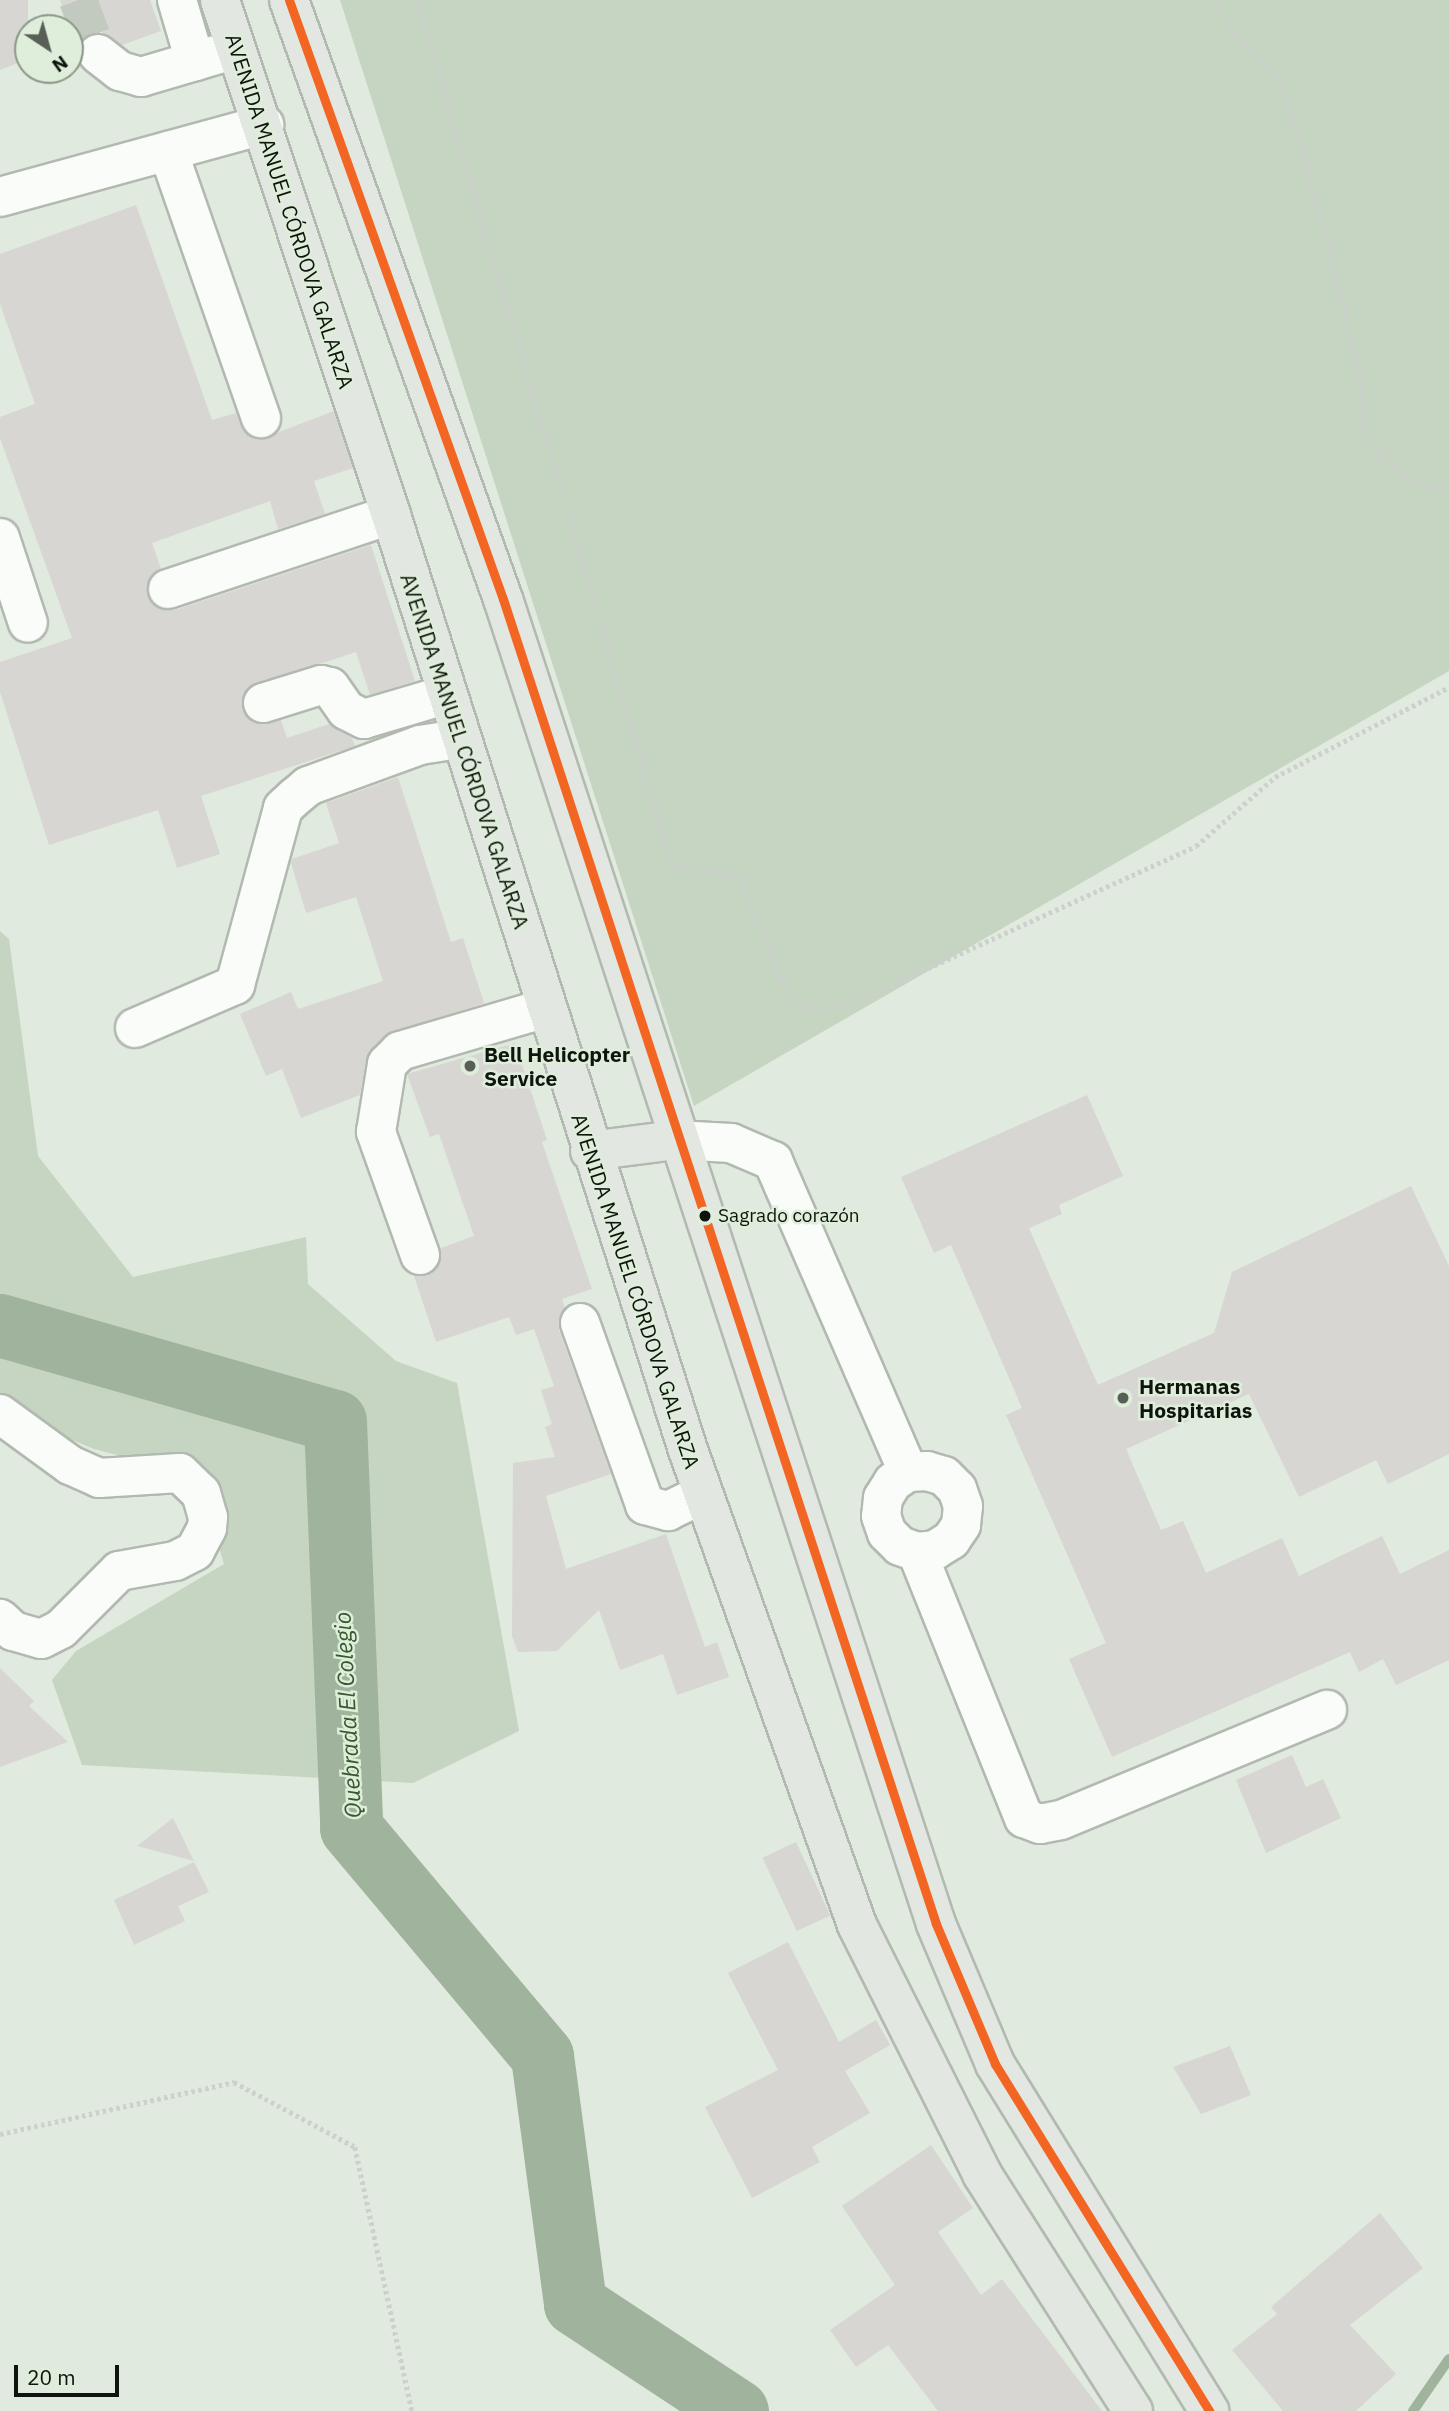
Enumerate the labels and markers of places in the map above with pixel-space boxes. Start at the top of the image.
place label: Bell Helicopter Service [484,1041,630,1091]
marker: Bell Helicopter Service [462,1058,478,1074]
place label: Sagrado corazón [718,1205,860,1227]
marker: Sagrado corazón [698,1209,712,1223]
place label: Hermanas Hospitarias [1139,1373,1252,1423]
marker: Hermanas Hospitarias [1113,1388,1133,1408]

